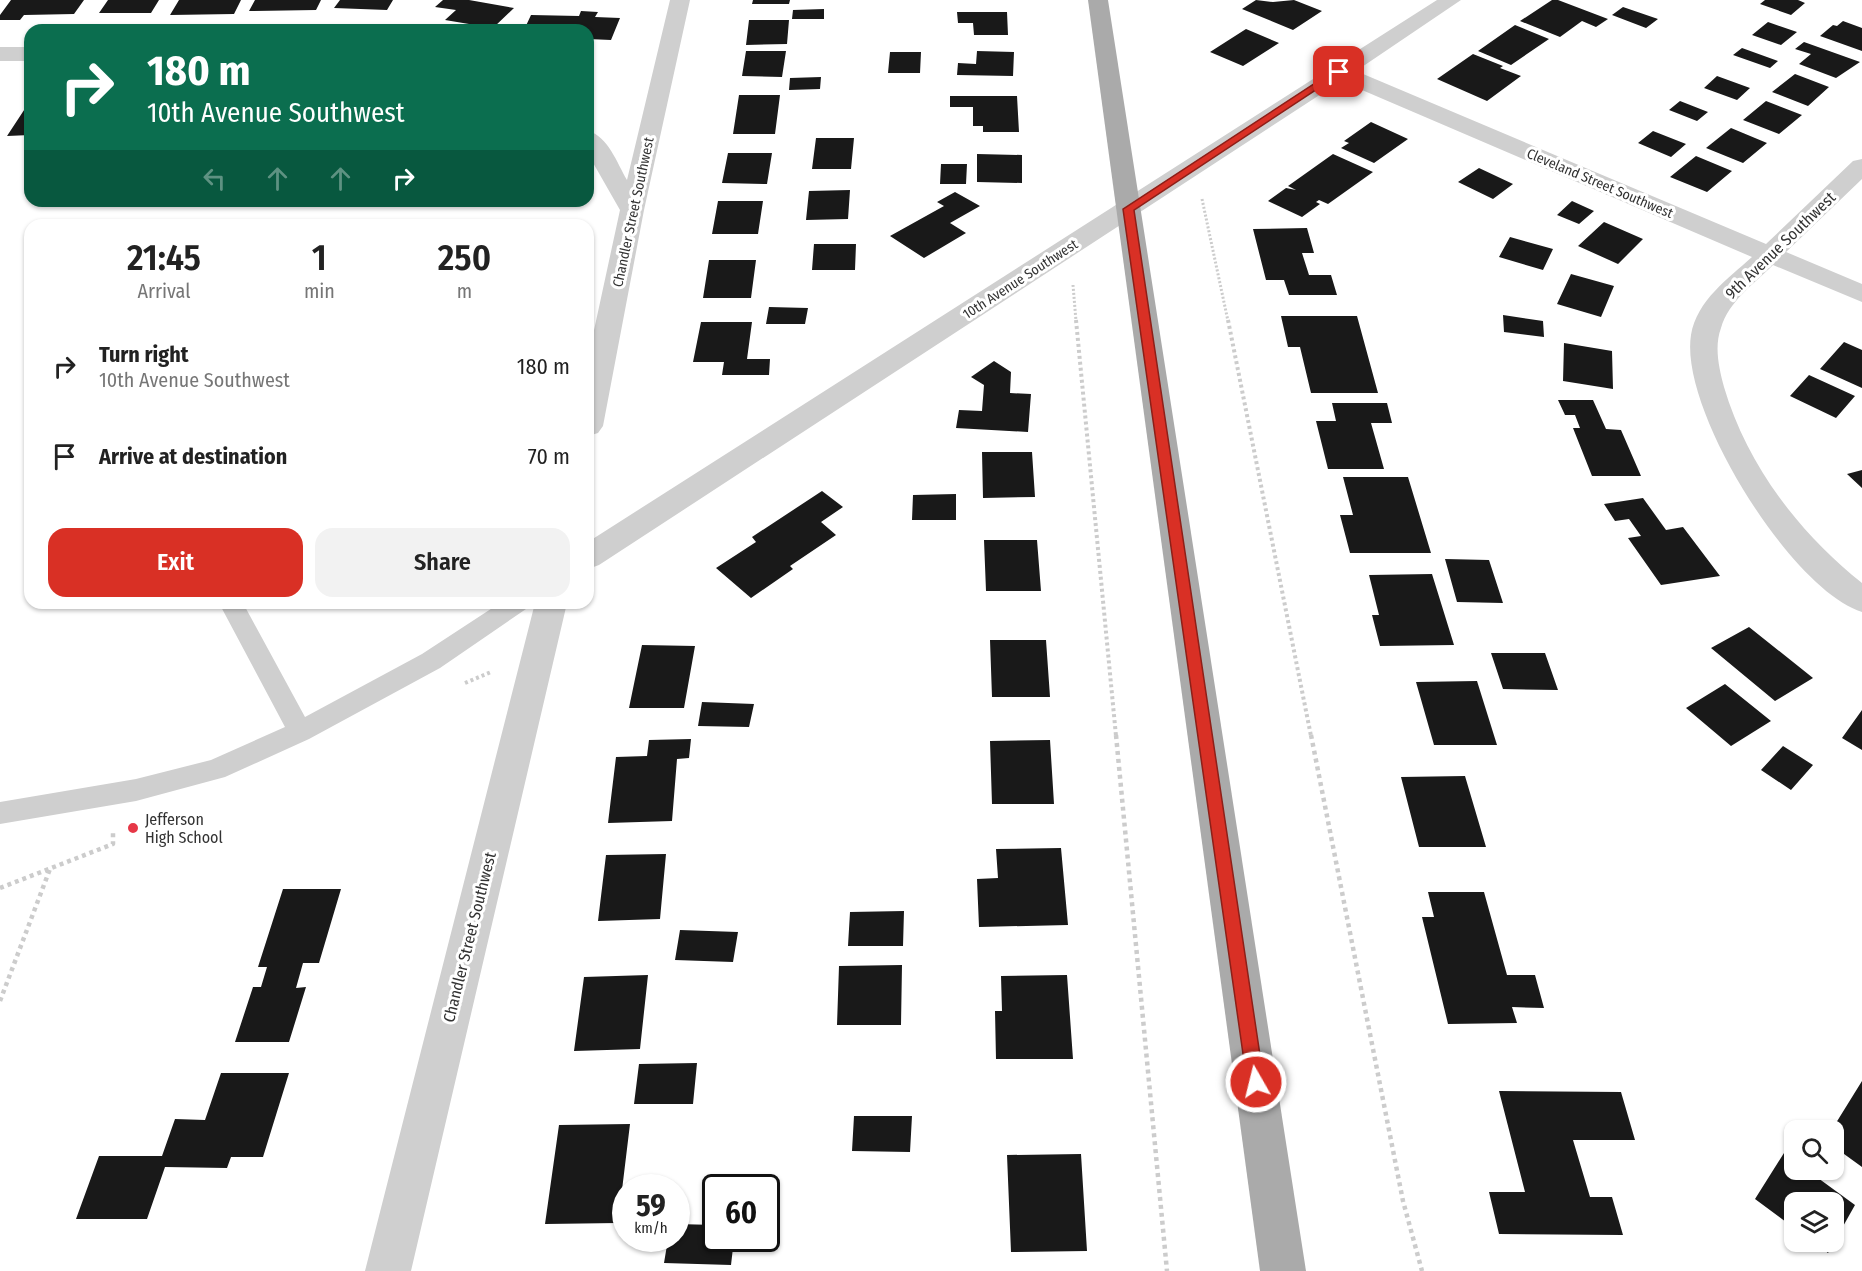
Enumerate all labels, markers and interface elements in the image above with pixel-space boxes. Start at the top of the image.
text: 180 m [147,46,251,96]
pin [1313,46,1364,97]
icon: right [48,48,126,126]
icon: arrive [1322,55,1355,88]
text: 10th Avenue Southwest [147,97,405,129]
street label: Chandler Street Southwest [609,135,658,289]
street label: Cleveland Street Southwest [1524,145,1676,222]
icon: left [198,162,231,195]
icon: ahead [261,162,294,195]
icon: ahead [324,162,357,195]
icon: right [387,162,420,195]
street label: 9th Avenue Southwest [1721,187,1840,303]
text: 21:45 [127,236,201,280]
text: 1 [312,236,327,280]
text: 250 [438,236,491,280]
street label: 10th Avenue Southwest [960,236,1081,323]
text: Arrival [137,279,190,303]
text: min [304,279,335,303]
text: m [457,279,472,303]
text: Turn right [99,341,188,368]
icon: right [48,350,81,383]
text: 180 m [517,353,570,380]
text: 10th Avenue Southwest [99,368,290,392]
icon: arrive [48,440,81,473]
text: Arrive at destination [99,443,287,470]
text: 70 m [528,443,570,470]
button: Exit [48,528,303,597]
button: Share [315,528,570,597]
place label: Jefferson High School [145,810,223,847]
marker: Jefferson High School [126,821,140,835]
street label: Chandler Street Southwest [439,849,500,1024]
position arrow [1224,1050,1288,1114]
map controls [1784,1120,1844,1252]
button: search [1784,1120,1844,1180]
speed limit sign: 60 [702,1174,780,1252]
text: 59 [636,1188,666,1224]
button: layers [1784,1192,1844,1252]
text: km/h [634,1219,668,1237]

